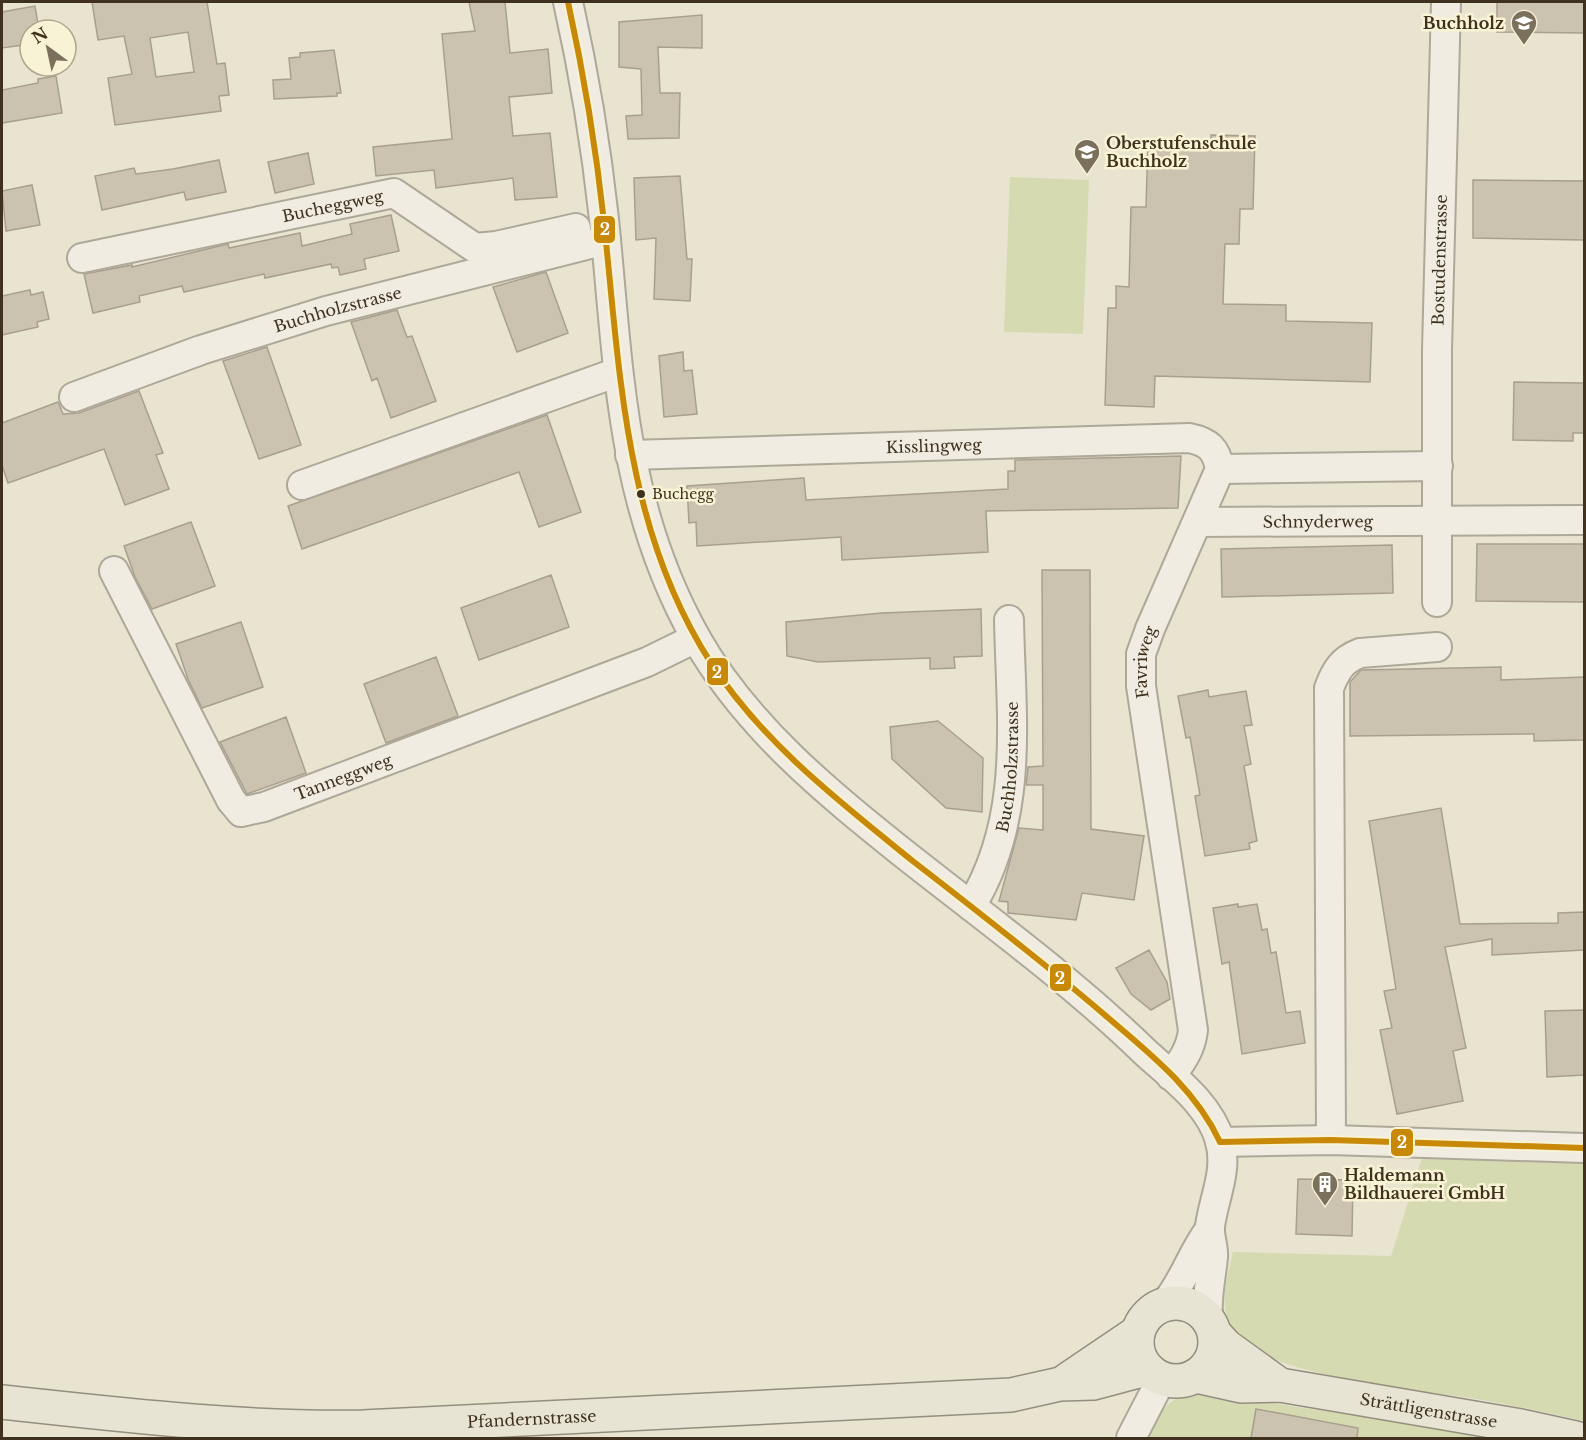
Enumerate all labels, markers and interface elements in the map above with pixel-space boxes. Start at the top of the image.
school or university icon: Buchholz [1509,8,1539,46]
place label: Buchholz [1423,13,1504,33]
north arrow [18,18,78,78]
text: N [28,23,52,48]
place label: Oberstufenschule Buchholz [1106,133,1256,171]
school or university icon: Oberstufenschule Buchholz [1072,137,1102,175]
street label: Bucheggweg [280,185,385,226]
street label: Bostudenstrasse [1428,194,1451,326]
line badge: 2 [593,215,616,244]
text: 2 [600,219,610,239]
street label: Buchholzstrasse [271,282,404,337]
street label: Kisslingweg [886,434,983,457]
place label: Buchegg [652,485,715,503]
marker: Buchegg [635,488,647,500]
street label: Schnyderweg [1263,511,1374,532]
street label: Favriweg [1131,623,1160,700]
line badge: 2 [706,657,729,686]
text: 2 [712,662,722,682]
street label: Buchholzstrasse [992,701,1022,834]
street label: Tanneggweg [292,749,395,805]
line badge: 2 [1049,963,1072,992]
text: 2 [1055,968,1065,988]
line badge: 2 [1390,1128,1414,1157]
text: 2 [1397,1132,1407,1152]
place label: Haldemann Bildhauerei GmbH [1344,1165,1505,1203]
building icon: Haldemann Bildhauerei GmbH [1310,1169,1340,1207]
street label: Strättligenstrasse [1359,1389,1499,1432]
street label: Pfandernstrasse [466,1405,597,1432]

